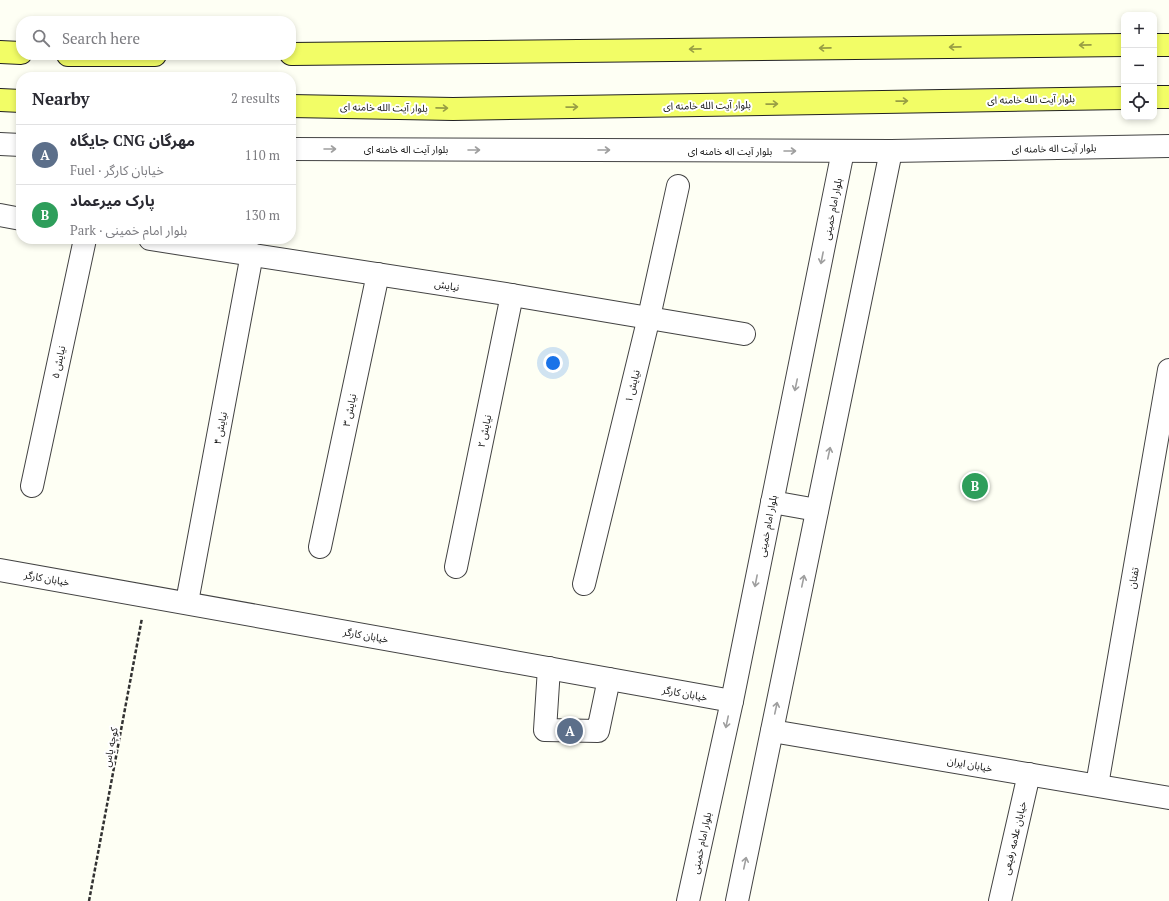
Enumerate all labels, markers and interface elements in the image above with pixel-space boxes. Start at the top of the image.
map controls [1121,12,1157,120]
button: + [1121,12,1157,48]
search box [16,16,296,60]
icon: search [30,27,52,49]
text: Search here [62,28,140,48]
one-way arrow [1079,42,1092,49]
one-way arrow [949,43,962,51]
one-way arrow [819,44,832,52]
one-way arrow [689,46,702,53]
button: − [1121,48,1157,84]
button: locate [1121,84,1157,120]
text: Nearby [32,87,90,110]
text: 2 results [231,89,280,107]
street label: بلوار آیت الله خامنه ای [987,92,1075,107]
street label: بلوار آیت الله خامنه ای [663,98,751,113]
one-way arrow [895,98,908,105]
street label: بلوار آیت الله خامنه ای [340,100,428,115]
one-way arrow [765,100,778,107]
one-way arrow [565,103,578,111]
one-way arrow [435,105,448,112]
text: جایگاه CNG مهرگان [70,130,195,150]
street label: بلوار آیت اله خامنه ای [1012,141,1097,156]
street label: بلوار آیت اله خامنه ای [364,143,449,156]
one-way arrow [323,145,336,153]
street label: بلوار آیت اله خامنه ای [688,145,773,158]
text: A [40,146,50,164]
text: 110 m [245,146,280,164]
one-way arrow [467,146,480,154]
one-way arrow [597,146,610,154]
one-way arrow [783,147,796,155]
text: Fuel · خیابان کارگر [70,161,164,179]
street label: بلوار امام خمینی [820,177,847,242]
text: پارک میرعماد [70,190,155,210]
text: B [41,206,49,224]
text: 130 m [245,206,280,224]
text: Park · بلوار امام خمینی [70,221,187,239]
one-way arrow [817,251,825,264]
street label: نیایش [434,277,461,294]
street label: نیایش ۵ [49,344,68,380]
your location [543,353,563,373]
street label: نیایش ۱ [622,368,643,404]
one-way arrow [792,378,800,391]
street label: نیایش ۳ [340,392,359,428]
street label: نیایش ۴ [211,410,230,446]
street label: نیایش ۲ [475,413,494,449]
one-way arrow [825,447,833,460]
pin: B [962,471,988,501]
street label: بلوار امام خمینی [755,494,782,559]
street label: تفتان [1125,566,1142,590]
street label: خیابان کارگر [22,568,71,589]
one-way arrow [752,574,760,587]
one-way arrow [799,575,807,588]
street label: خیابان کارگر [341,625,390,646]
street label: خیابان کارگر [660,683,709,704]
one-way arrow [773,702,781,715]
pin: A [557,716,583,746]
one-way arrow [723,716,731,729]
street label: کوچه یاس [100,725,121,768]
street label: خیابان ایران [946,754,994,775]
street label: خیابان علامه رفیعی [1000,800,1029,876]
street label: بلوار امام خمینی [689,811,716,876]
one-way arrow [741,857,749,870]

